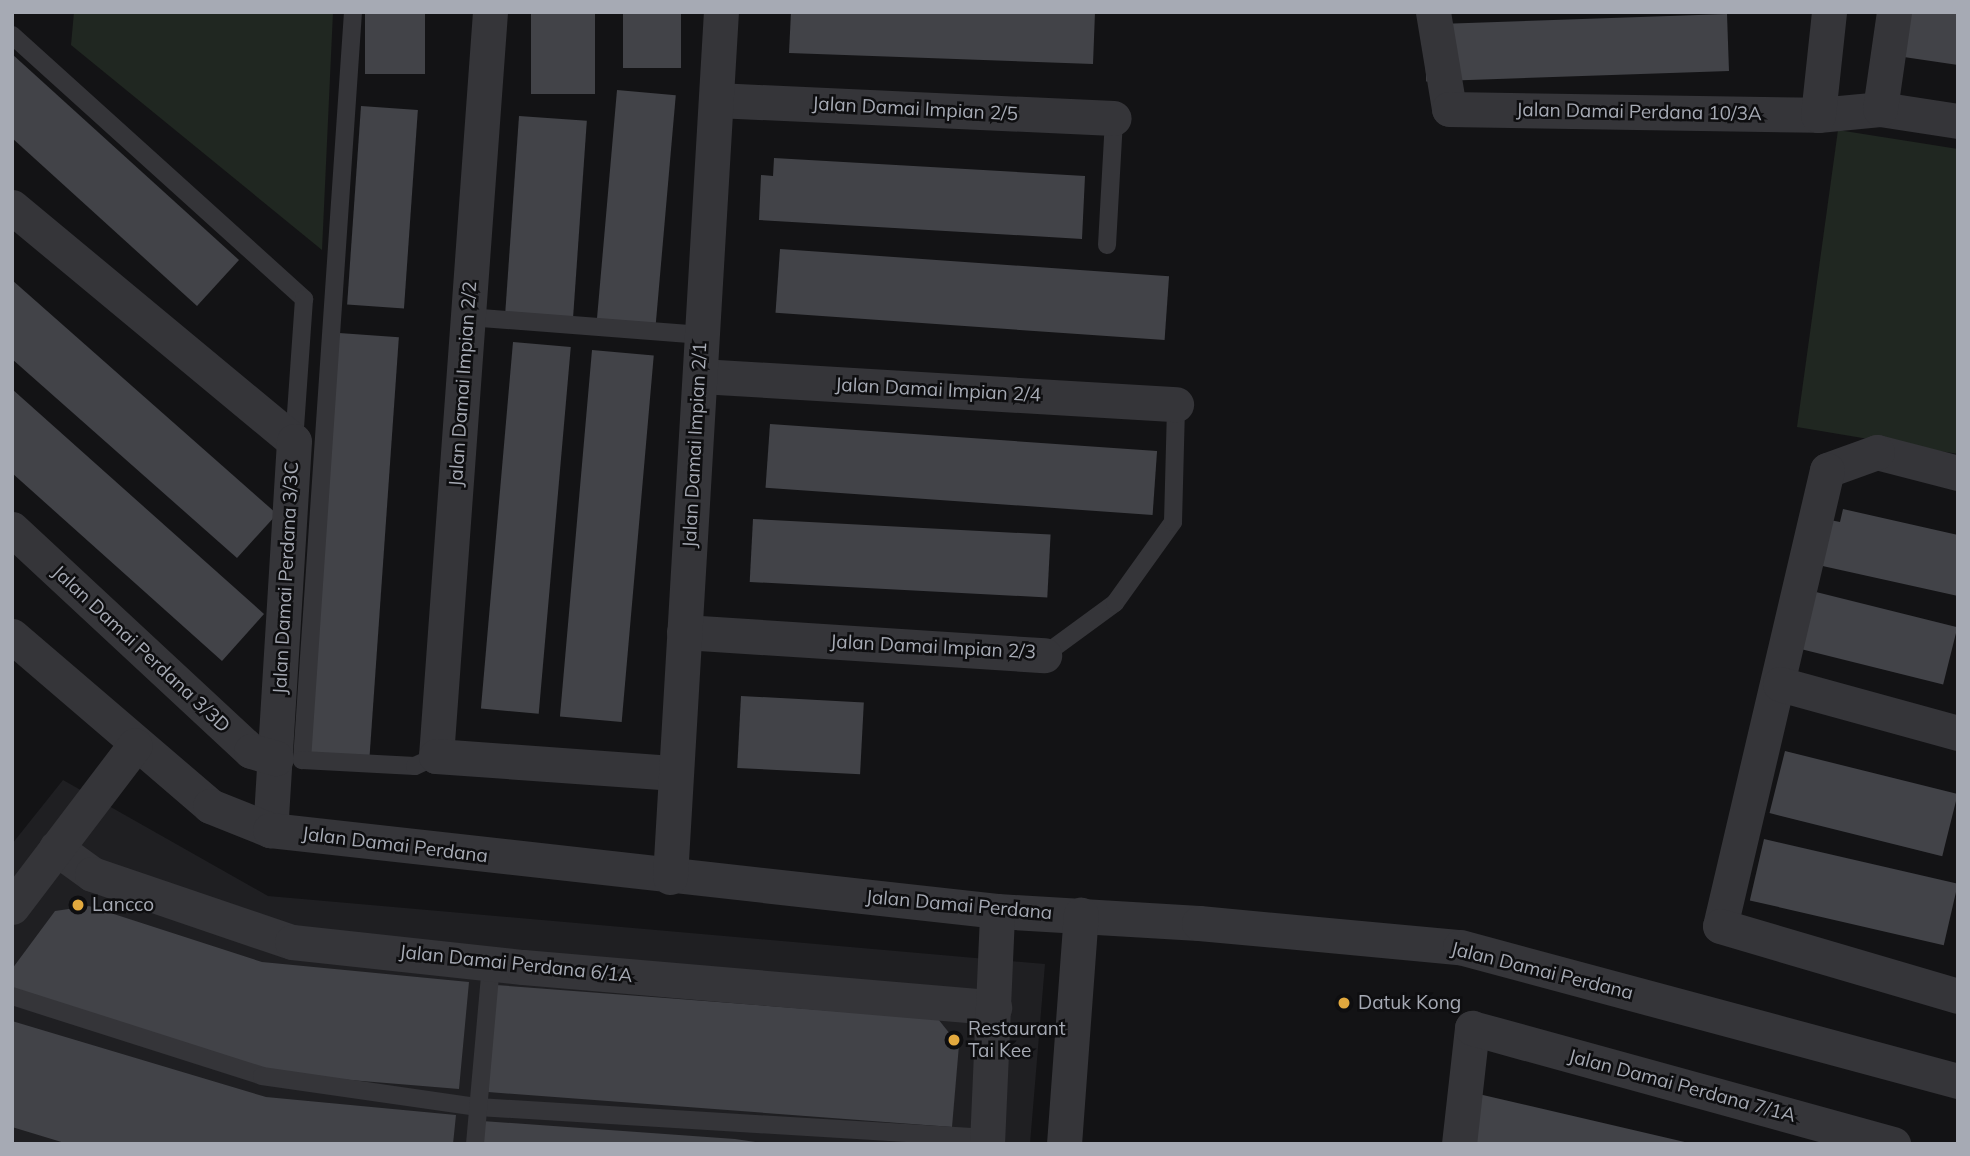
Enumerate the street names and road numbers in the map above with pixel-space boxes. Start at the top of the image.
street label: Jalan Damai Impian 2/5 [812,92,1018,126]
street label: Jalan Damai Perdana 10/3A [1516,98,1762,126]
street label: Jalan Damai Impian 2/2 [444,280,482,488]
street label: Jalan Damai Impian 2/1 [678,342,712,548]
street label: Jalan Damai Impian 2/4 [835,373,1041,407]
street label: Jalan Damai Perdana 3/3C [269,461,303,695]
street label: Jalan Damai Perdana 3/3D [47,561,235,737]
street label: Jalan Damai Impian 2/3 [830,630,1036,664]
street label: Jalan Damai Perdana [301,822,489,868]
street label: Jalan Damai Perdana [865,885,1053,925]
street label: Jalan Damai Perdana [1448,937,1636,1005]
street label: Jalan Damai Perdana 6/1A [398,940,634,988]
street label: Jalan Damai Perdana 7/1A [1566,1045,1798,1127]

